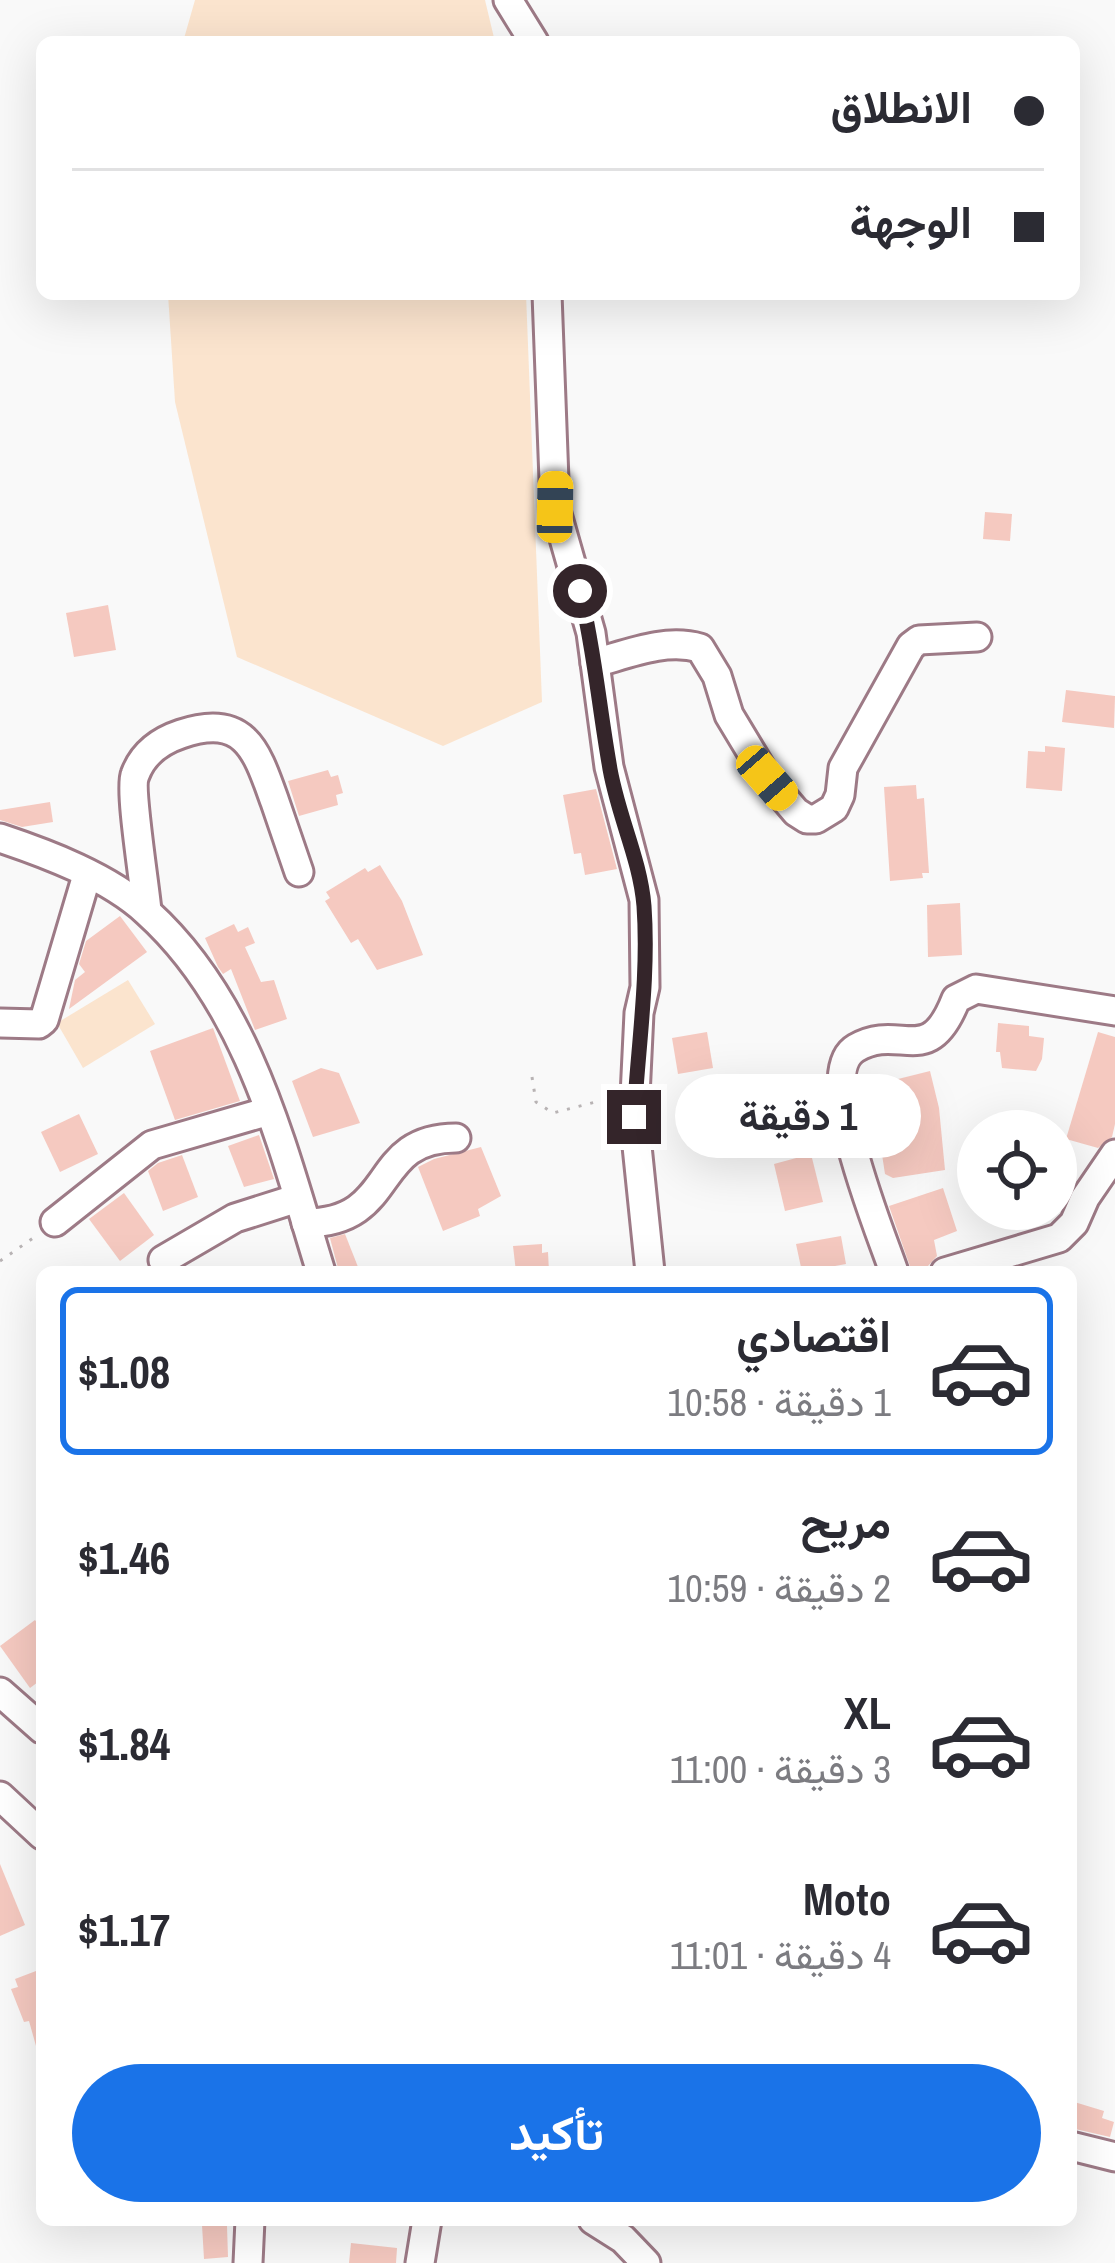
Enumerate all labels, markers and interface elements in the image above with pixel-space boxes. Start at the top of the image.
text: الانطلاق [831,76,972,137]
text: الوجهة [850,191,972,252]
car [536,471,574,543]
route start [553,564,607,618]
car [730,739,804,817]
callout: 1 دقيقة [676,1075,922,1159]
route end [607,1090,661,1144]
text: 1 دقيقة [739,1090,857,1142]
map controls [957,1110,1077,1230]
button: locate [957,1110,1077,1230]
text: اقتصادي [736,1305,891,1366]
icon: car [927,1317,1035,1425]
text: $1.08 [78,1341,170,1402]
text: 1 دقيقة · 10:58 [667,1376,891,1428]
text: مريح [800,1491,891,1552]
icon: car [927,1503,1035,1611]
text: $1.46 [78,1527,170,1588]
text: 2 دقيقة · 10:59 [667,1562,891,1614]
text: XL [844,1682,891,1743]
icon: car [927,1689,1035,1797]
text: $1.84 [78,1713,170,1774]
text: 3 دقيقة · 11:00 [670,1743,891,1795]
text: Moto [803,1868,891,1929]
icon: car [927,1875,1035,1983]
text: $1.17 [78,1899,170,1960]
text: 4 دقيقة · 11:01 [670,1929,891,1981]
button: تأكيد [72,2064,1041,2202]

